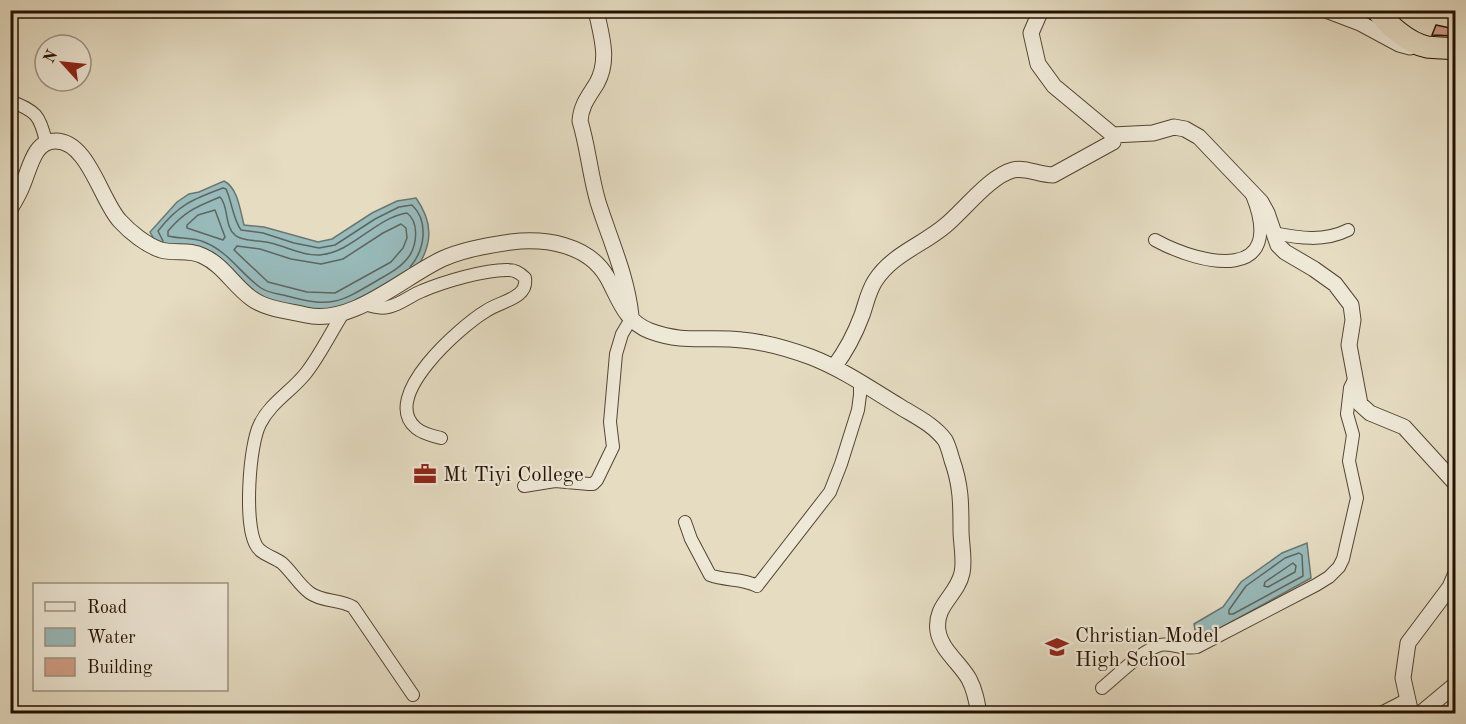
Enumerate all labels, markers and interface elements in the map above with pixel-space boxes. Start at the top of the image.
north arrow [33,33,93,93]
text: N [42,47,62,66]
office icon: Mt Tiyi College [412,461,438,487]
place label: Mt Tiyi College [443,465,584,486]
legend [33,583,228,691]
text: Road [87,599,127,617]
place label: Christian Model High School [1075,626,1219,671]
text: Water [87,629,136,647]
school or university icon: Christian Model High School [1044,634,1070,660]
text: Building [87,659,153,677]

